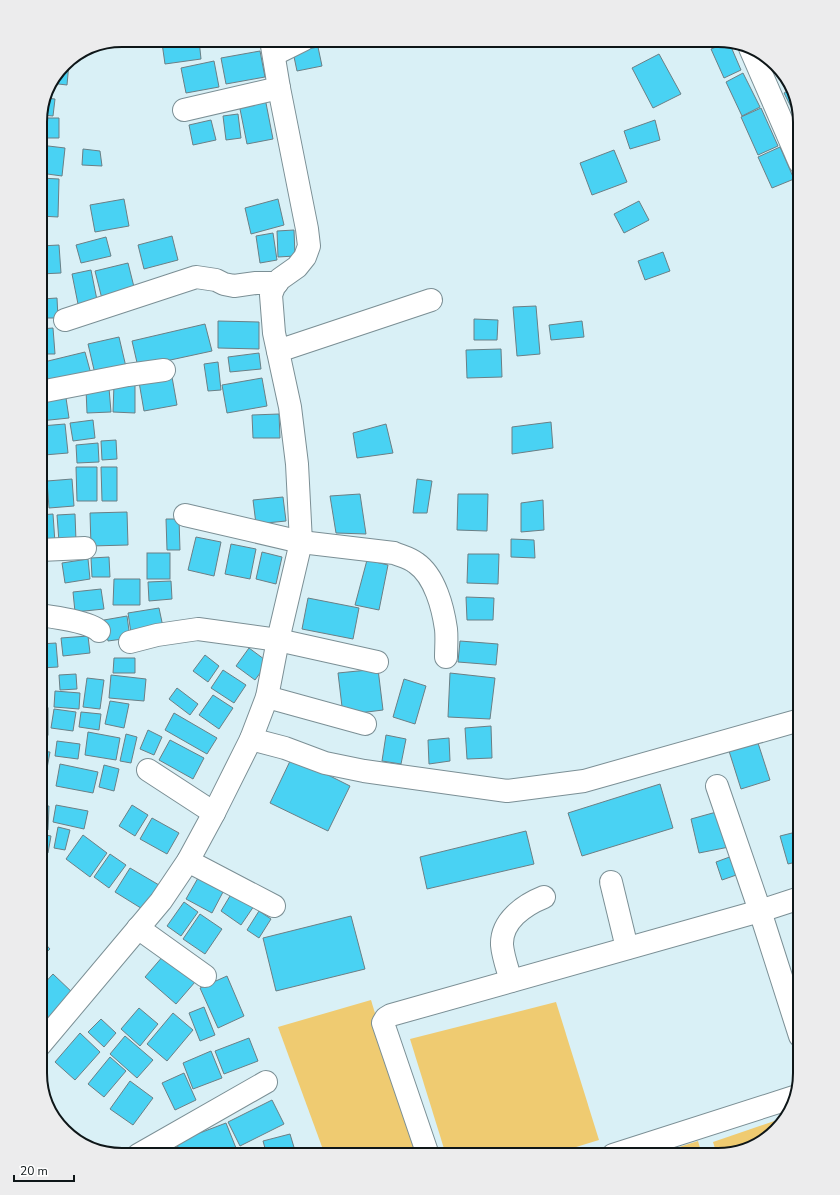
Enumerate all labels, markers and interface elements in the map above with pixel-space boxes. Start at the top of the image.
scale bar [14,1157,74,1183]
text: 20 m [20,1163,48,1179]

